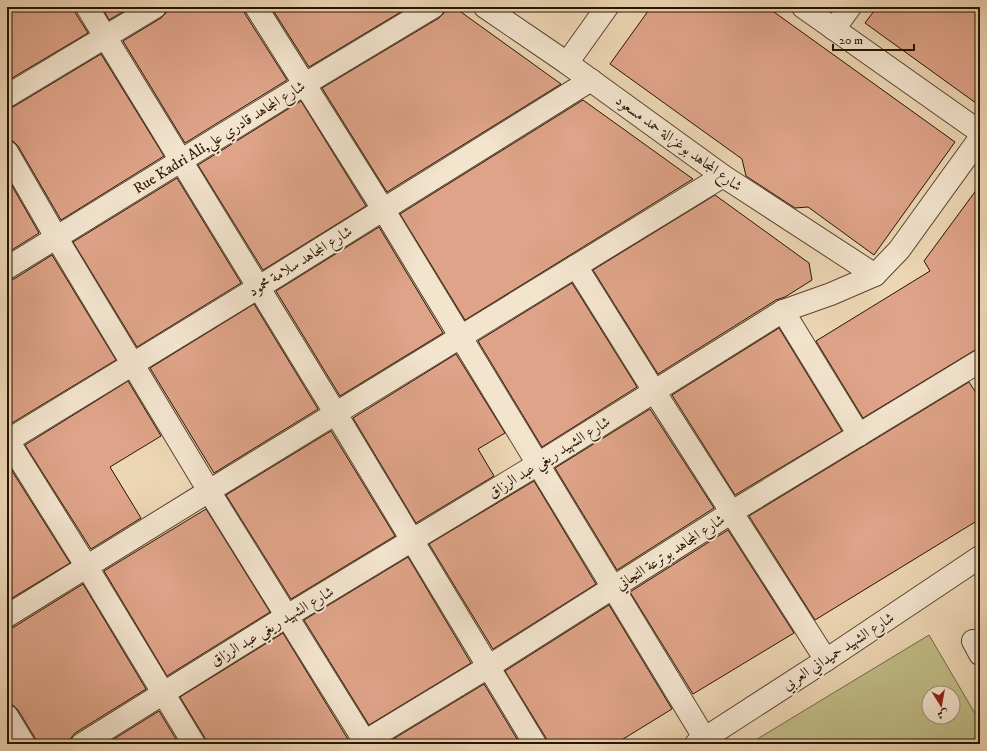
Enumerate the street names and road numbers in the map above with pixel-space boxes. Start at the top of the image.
street label: Rue Kadri Ali,شارع المجاهد قادري علي [130,77,311,202]
street label: شارع المجاهد بوغزالة حمد مسعود [610,91,746,198]
street label: شارع المجاهد سلامة محمود [245,222,357,304]
street label: شارع الشهيد ريغي عبد الرزاق [485,412,616,506]
street label: شارع المجاهد بوترعة التجاني [612,510,730,597]
street label: شارع الشهيد ريغي عبد الرزاق [207,582,339,674]
street label: شارع الشهيد حميداني العربي [779,608,899,697]

